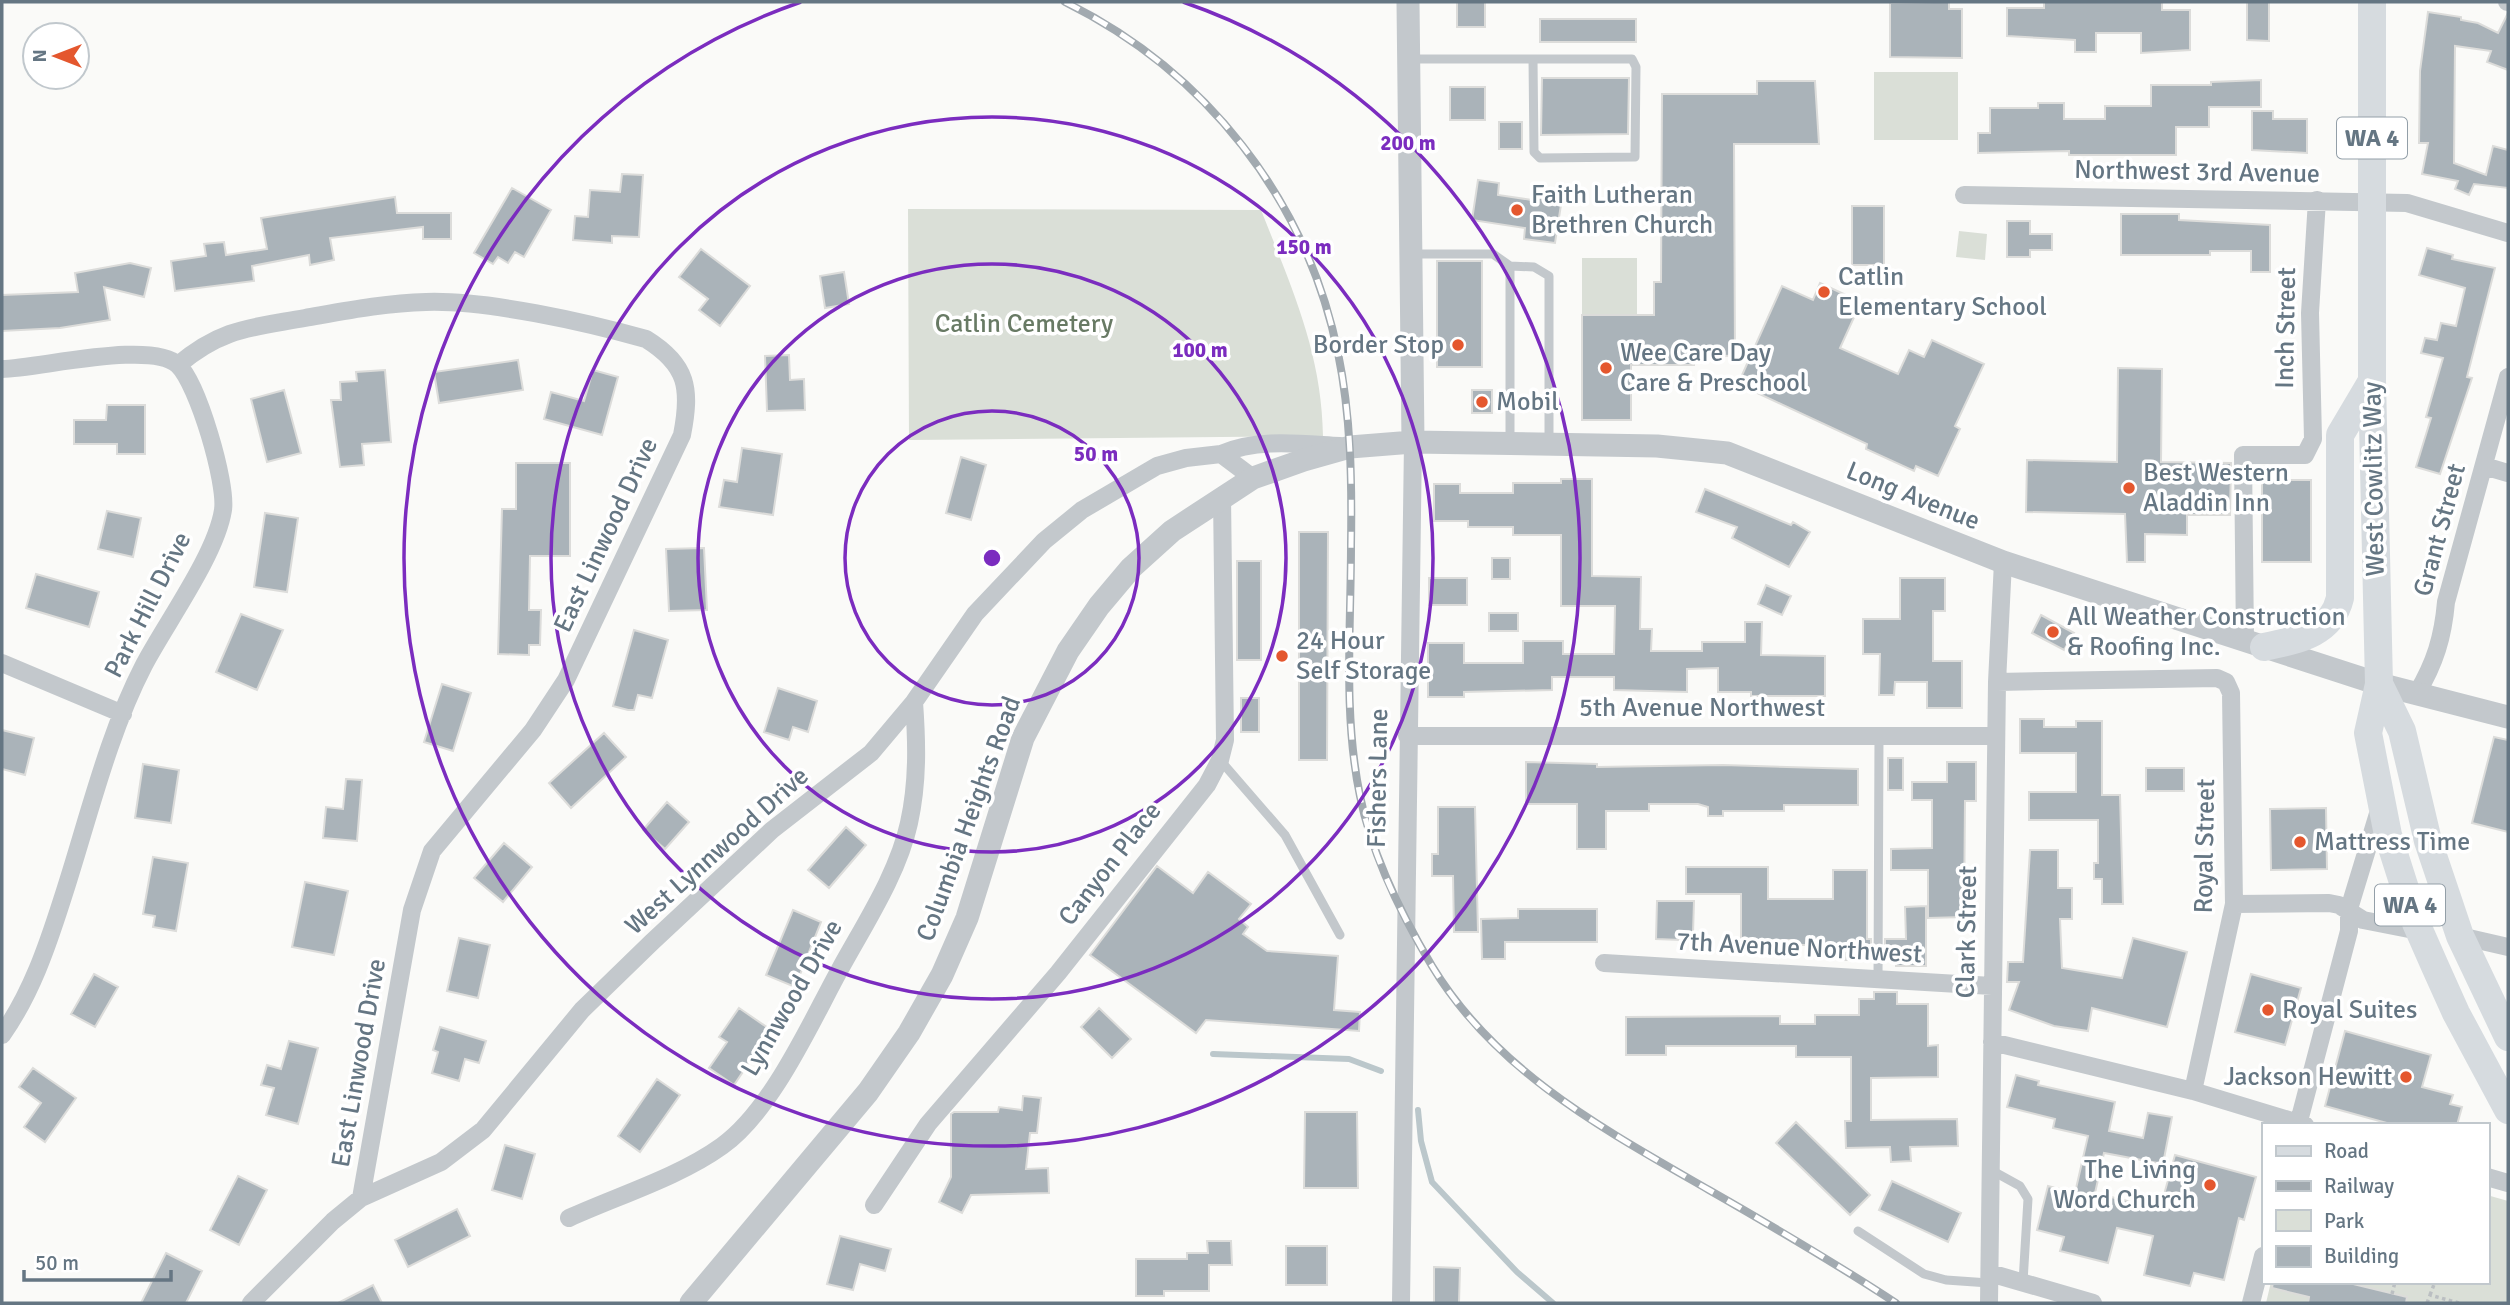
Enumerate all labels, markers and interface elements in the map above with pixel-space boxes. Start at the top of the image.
north arrow [21,21,91,91]
text: N [28,49,52,63]
road number: WA 4 [2337,118,2407,158]
text: 200 m [1380,130,1436,156]
street label: Northwest 3rd Avenue [2074,154,2320,190]
place label: Faith Lutheran Brethren Church [1531,179,1713,241]
marker: Faith Lutheran Brethren Church [1509,202,1525,218]
text: 150 m [1276,234,1332,260]
place label: Catlin Elementary School [1838,261,2047,323]
street label: Inch Street [2269,267,2303,389]
marker: Catlin Elementary School [1816,284,1832,300]
park label: Catlin Cemetery [935,308,1113,340]
place label: Border Stop [1313,329,1444,361]
text: 100 m [1172,337,1228,363]
marker: Border Stop [1450,337,1466,353]
place label: Wee Care Day Care & Preschool [1620,337,1807,399]
marker: Wee Care Day Care & Preschool [1598,360,1614,376]
street label: West Cowlitz Way [2356,381,2392,577]
place label: Mobil [1496,386,1559,418]
marker: Mobil [1474,394,1490,410]
street label: East Linwood Drive [547,433,665,637]
text: 50 m [1074,441,1118,467]
street label: Long Avenue [1841,455,1985,537]
place label: Best Western Aladdin Inn [2143,457,2289,519]
street label: Grant Street [2407,460,2473,600]
marker: Best Western Aladdin Inn [2121,480,2137,496]
street label: Park Hill Drive [98,527,198,683]
centre of rings [980,546,1004,570]
place label: All Weather Construction & Roofing Inc. [2067,601,2346,663]
marker: All Weather Construction & Roofing Inc. [2045,624,2061,640]
place label: 24 Hour Self Storage [1296,625,1431,687]
marker: 24 Hour Self Storage [1274,648,1290,664]
street label: Columbia Heights Road [910,692,1028,946]
street label: 5th Avenue Northwest [1579,692,1825,724]
street label: Fishers Lane [1361,708,1395,848]
street label: West Lynnwood Drive [619,760,815,942]
street label: Royal Street [2188,778,2222,914]
street label: Canyon Place [1052,796,1168,932]
place label: Mattress Time [2314,826,2470,858]
marker: Mattress Time [2292,834,2308,850]
street label: Clark Street [1950,865,1984,999]
road number: WA 4 [2375,884,2445,925]
street label: Lynnwood Drive [734,914,850,1082]
street label: 7th Avenue Northwest [1675,926,1923,970]
street label: East Linwood Drive [325,956,393,1170]
place label: Royal Suites [2282,994,2418,1026]
marker: Royal Suites [2260,1002,2276,1018]
place label: Jackson Hewitt [2223,1061,2392,1093]
marker: Jackson Hewitt [2398,1069,2414,1085]
legend [2262,1123,2489,1284]
text: Road [2324,1138,2369,1164]
place label: The Living Word Church [2053,1154,2196,1216]
text: Railway [2324,1173,2394,1199]
marker: The Living Word Church [2202,1177,2218,1193]
text: Park [2324,1208,2365,1234]
scale bar [24,1238,172,1282]
text: Building [2324,1243,2399,1269]
text: 50 m [35,1250,79,1276]

